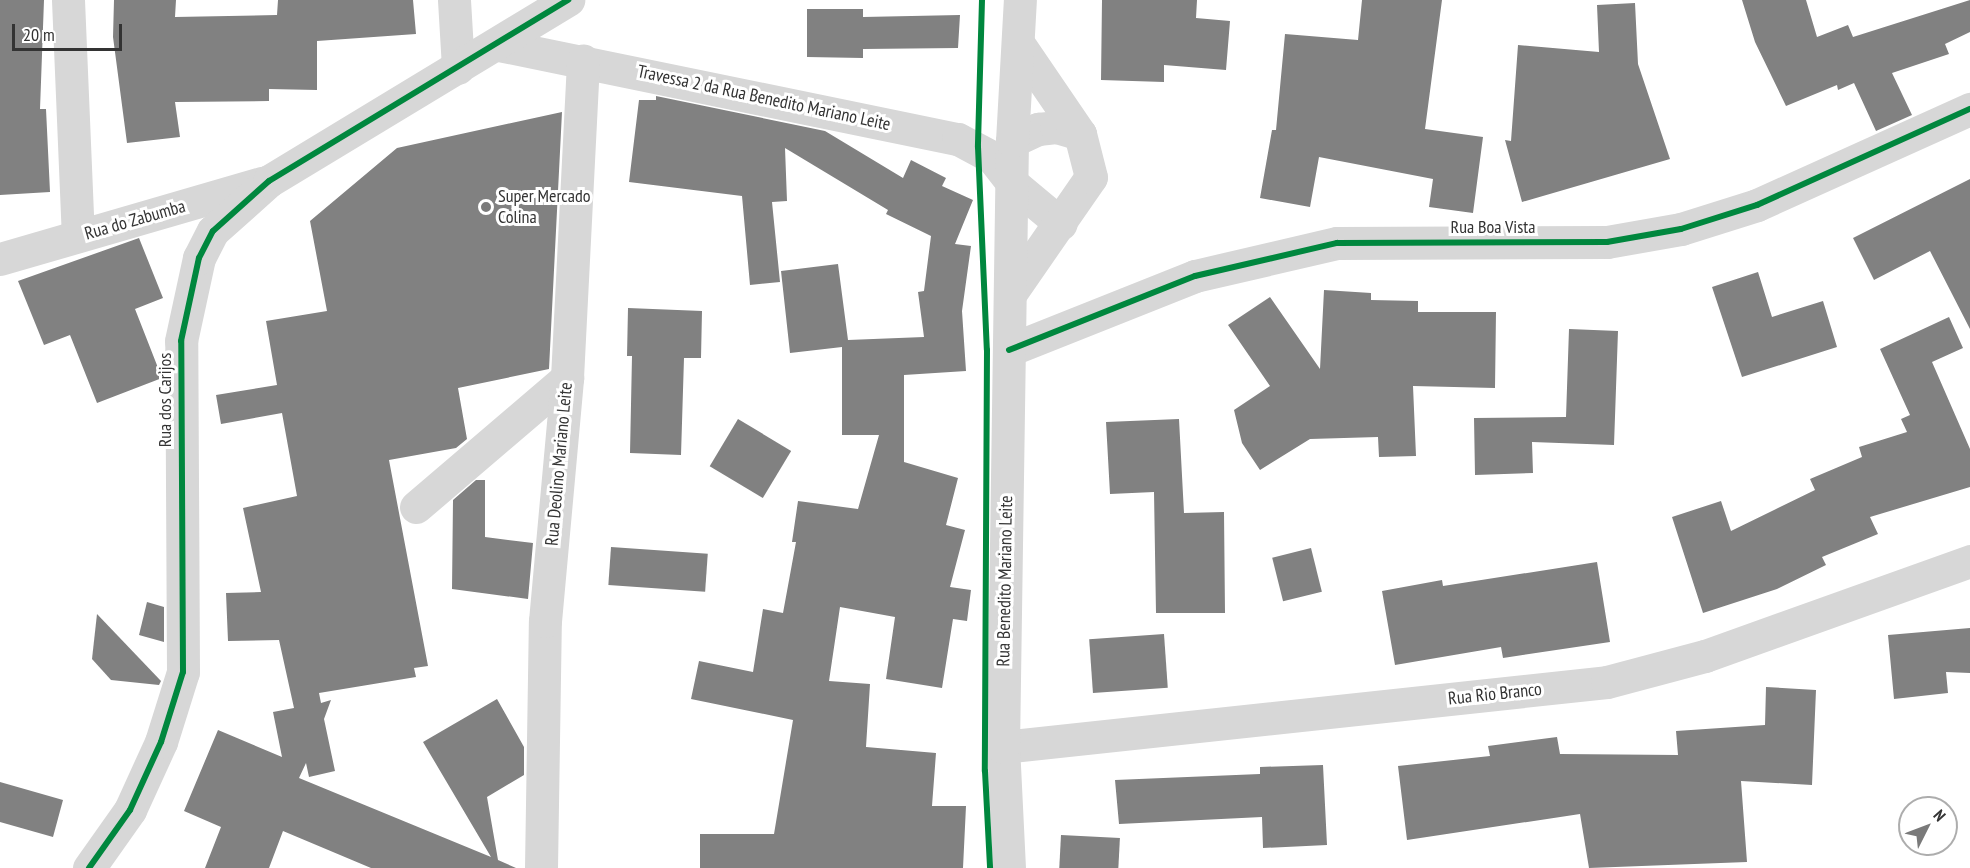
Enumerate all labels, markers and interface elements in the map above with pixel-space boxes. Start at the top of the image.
scale bar [15,12,124,50]
text: 20 m [23,23,55,46]
street label: Travessa 2 da Rua Benedito Mariano Leite [635,61,893,135]
place label: Super Mercado Colina [498,186,591,228]
street label: Rua do Zabumba [82,195,188,245]
marker: Super Mercado Colina [479,200,493,214]
street label: Rua Boa Vista [1450,216,1536,238]
street label: Rua dos Carijos [154,353,176,447]
street label: Rua Deolino Mariano Leite [541,381,577,547]
street label: Rua Benedito Mariano Leite [993,495,1017,667]
street label: Rua Rio Branco [1447,678,1543,710]
north arrow [1898,796,1958,856]
text: N [1930,805,1950,825]

